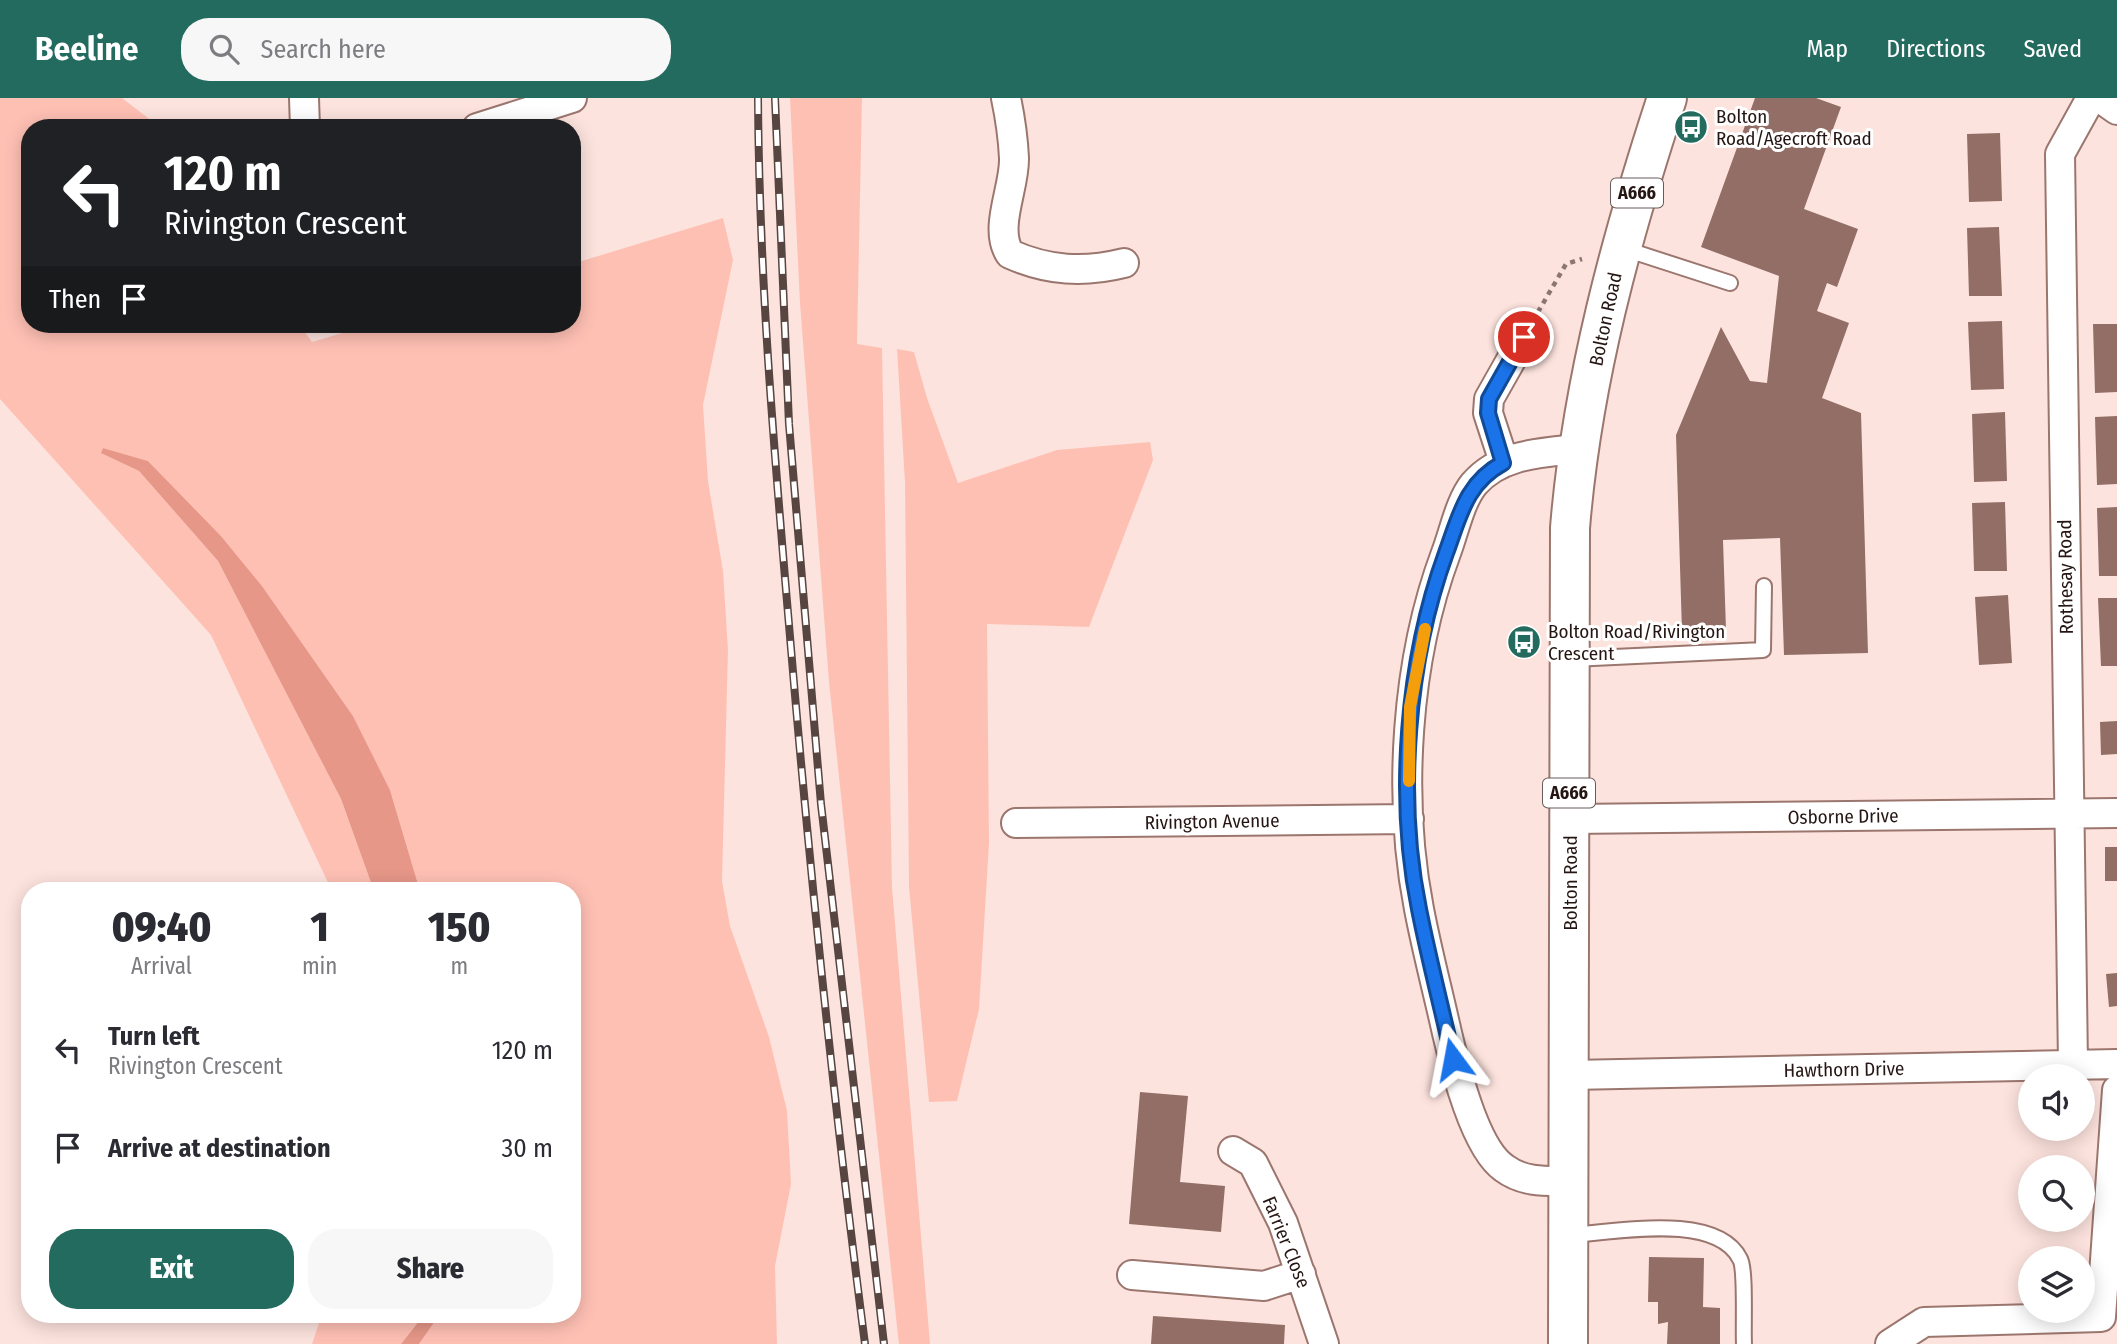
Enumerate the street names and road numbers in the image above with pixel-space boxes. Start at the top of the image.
road number: A666 [1611,178,1663,208]
street label: Bolton Road [1584,270,1627,368]
street label: Rothesay Road [2053,519,2078,635]
road number: A666 [1543,778,1595,808]
street label: Osborne Drive [1787,804,1899,829]
street label: Rivington Avenue [1144,809,1280,834]
street label: Bolton Road [1559,835,1582,931]
street label: Hawthorn Drive [1783,1057,1905,1082]
street label: Farrier Close [1258,1193,1315,1291]

